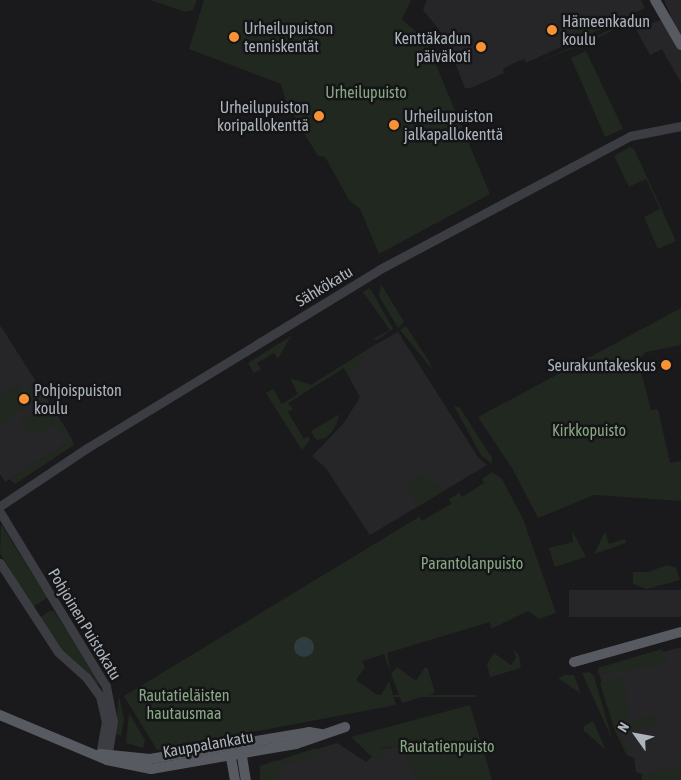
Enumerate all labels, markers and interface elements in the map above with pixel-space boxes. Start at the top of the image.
place label: Hämeenkadun koulu [562,11,650,49]
place label: Urheilupuiston tenniskentät [244,18,333,56]
marker: Hämeenkadun koulu [546,24,558,36]
place label: Kenttäkadun päiväkoti [394,28,471,66]
marker: Urheilupuiston tenniskentät [228,31,240,43]
marker: Kenttäkadun päiväkoti [475,41,487,53]
park label: Urheilupuisto [325,82,407,102]
place label: Urheilupuiston koripallokenttä [217,97,309,135]
place label: Urheilupuiston jalkapallokenttä [404,106,503,144]
marker: Urheilupuiston koripallokenttä [313,110,325,122]
marker: Urheilupuiston jalkapallokenttä [388,119,400,131]
street label: Sähkökatu [292,262,356,310]
place label: Seurakuntakeskus [548,355,656,375]
marker: Seurakuntakeskus [660,359,672,371]
place label: Pohjoispuiston koulu [34,380,122,418]
marker: Pohjoispuiston koulu [18,393,30,405]
park label: Kirkkopuisto [552,420,626,440]
park label: Parantolanpuisto [421,553,523,573]
street label: Pohjoinen Puistokatu [44,565,126,683]
park label: Rautatieläisten hautausmaa [138,685,230,723]
north arrow [611,710,661,760]
text: N [614,719,632,735]
street label: Kauppalankatu [161,727,255,761]
park label: Rautatienpuisto [399,736,495,756]

